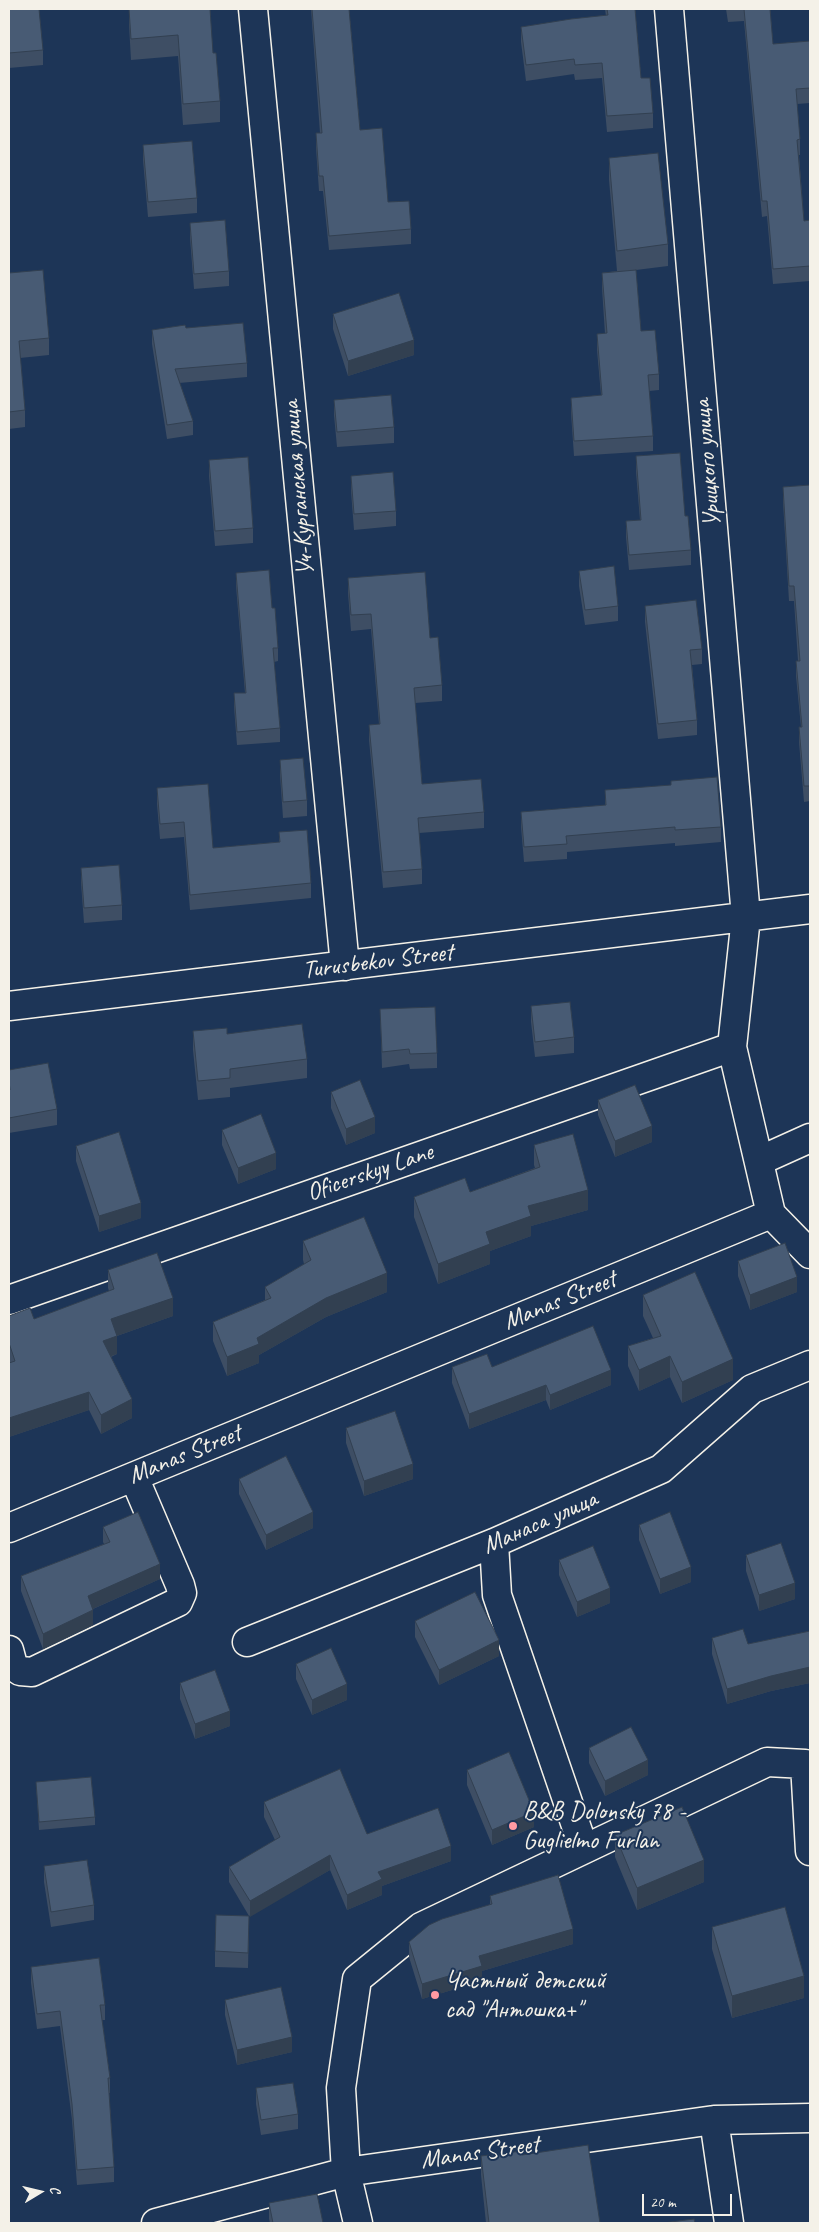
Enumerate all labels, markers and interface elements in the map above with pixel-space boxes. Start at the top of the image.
street label: Урицкого улица [687,398,729,528]
street label: Уч-Курганская улица [276,399,322,577]
street label: Turusbekov Street [301,938,455,986]
street label: Oficerskyy Lane [303,1137,437,1209]
street label: Manas Street [499,1265,621,1337]
street label: Manas Street [124,1419,246,1491]
street label: Манаса улица [478,1484,602,1562]
place label: B&B Dolonsky 78 - Guglielmo Furlan [523,1797,686,1856]
marker: B&B Dolonsky 78 - Guglielmo Furlan [507,1820,519,1832]
place label: Частный детский сад "Антошка+" [445,1966,606,2025]
marker: Частный детский сад "Антошка+" [429,1989,441,2001]
street label: Manas Street [419,2130,541,2176]
north arrow [15,2167,65,2217]
scale bar [644,2184,734,2216]
text: С [46,2185,64,2194]
text: 20 m [650,2193,676,2212]

